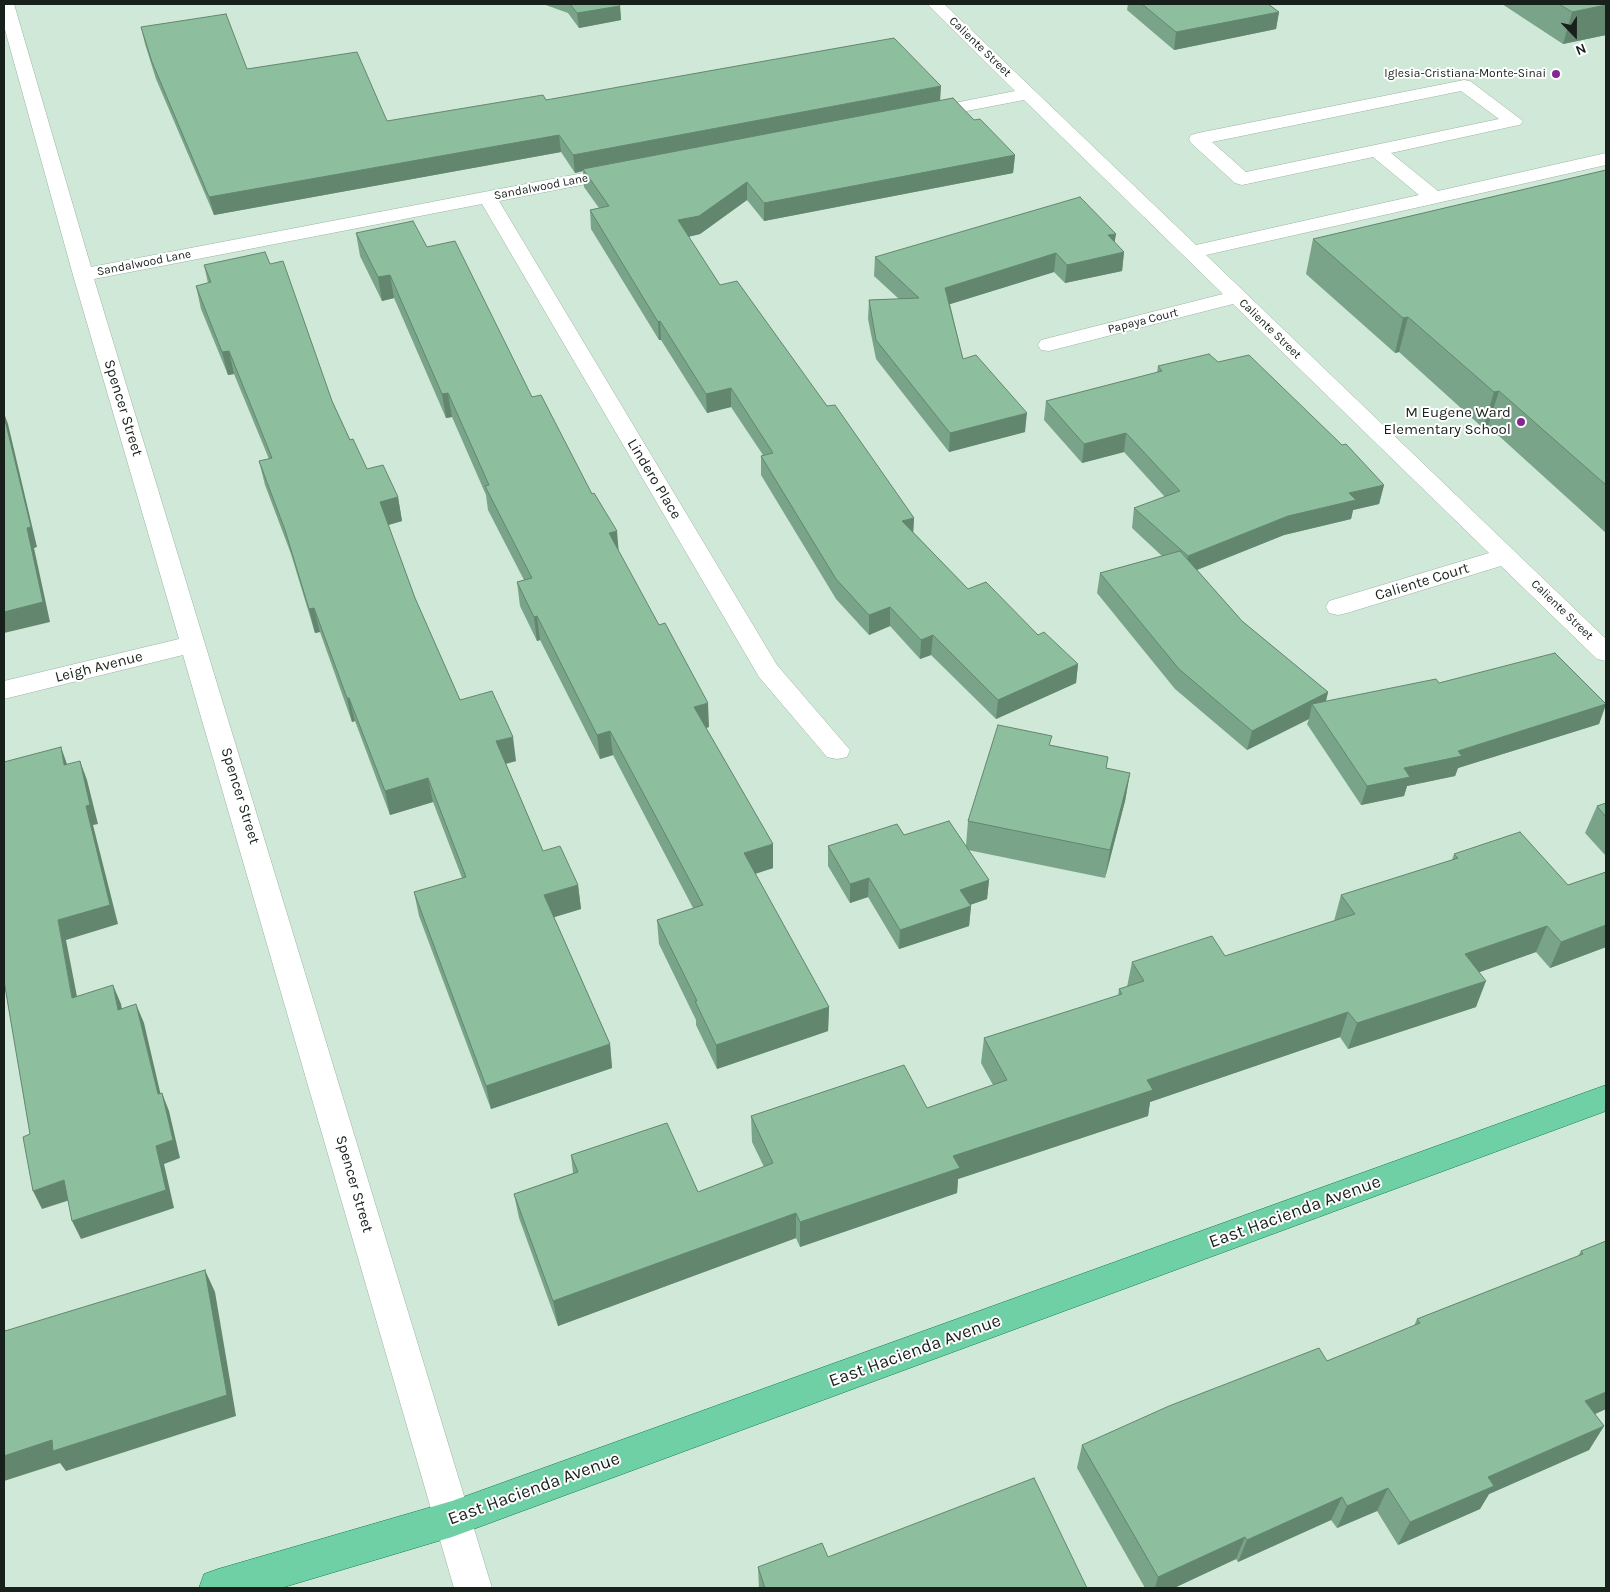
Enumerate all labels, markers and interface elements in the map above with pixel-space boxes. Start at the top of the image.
north arrow [1550,10,1600,60]
street label: Caliente Street [946,14,1014,80]
text: N [1573,40,1589,59]
place label: Iglesia-Cristiana-Monte-Sinai [1384,67,1546,81]
marker: Iglesia-Cristiana-Monte-Sinai [1550,68,1562,80]
street label: Sandalwood Lane [493,171,589,203]
street label: Sandalwood Lane [96,247,192,279]
street label: Caliente Street [1236,296,1304,362]
street label: Papaya Court [1106,305,1180,337]
street label: Spencer Street [100,357,146,459]
place label: M Eugene Ward Elementary School [1384,404,1511,439]
marker: M Eugene Ward Elementary School [1515,416,1527,428]
street label: Lindero Place [623,436,685,522]
street label: Caliente Court [1373,559,1471,605]
street label: Caliente Street [1528,577,1596,643]
street label: Leigh Avenue [53,647,145,687]
street label: Spencer Street [217,745,263,847]
street label: Spencer Street [332,1133,376,1235]
street label: East Hacienda Avenue [1206,1171,1384,1253]
street label: East Hacienda Avenue [826,1310,1004,1392]
street label: East Hacienda Avenue [445,1448,623,1530]

